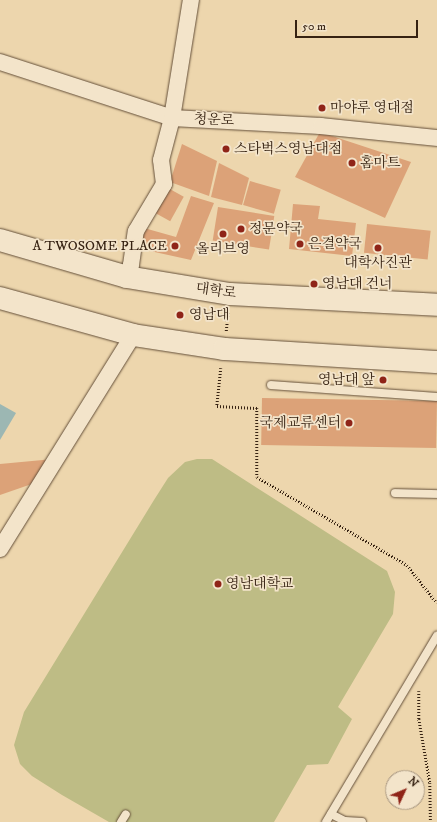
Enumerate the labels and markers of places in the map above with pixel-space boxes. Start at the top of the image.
place label: 마야루 영대점 [330,100,414,116]
marker: 마야루 영대점 [317,103,327,113]
place label: 스타벅스영남대점 [234,141,342,157]
marker: 스타벅스영남대점 [221,144,231,154]
place label: 홈마트 [360,155,401,171]
marker: 홈마트 [347,158,357,168]
place label: 정문약국 [249,221,303,237]
marker: 정문약국 [236,224,246,234]
marker: 올리브영 [218,229,228,239]
place label: 은결약국 [308,236,362,252]
place label: A TWOSOME PLACE [33,238,167,254]
marker: 은결약국 [295,239,305,249]
marker: A TWOSOME PLACE [170,241,180,251]
place label: 올리브영 [196,241,250,257]
marker: 대학사진관 [373,243,383,253]
place label: 대학사진관 [344,255,412,271]
place label: 영남대 건너 [322,276,393,292]
marker: 영남대 건너 [309,279,319,289]
place label: 영남대 [189,307,230,323]
marker: 영남대 [174,309,186,321]
place label: 영남대 앞 [318,372,375,388]
marker: 영남대 앞 [378,375,388,385]
place label: 국제교류센터 [260,415,341,431]
marker: 국제교류센터 [344,418,354,428]
place label: 영남대학교 [226,576,294,592]
marker: 영남대학교 [213,579,223,589]

